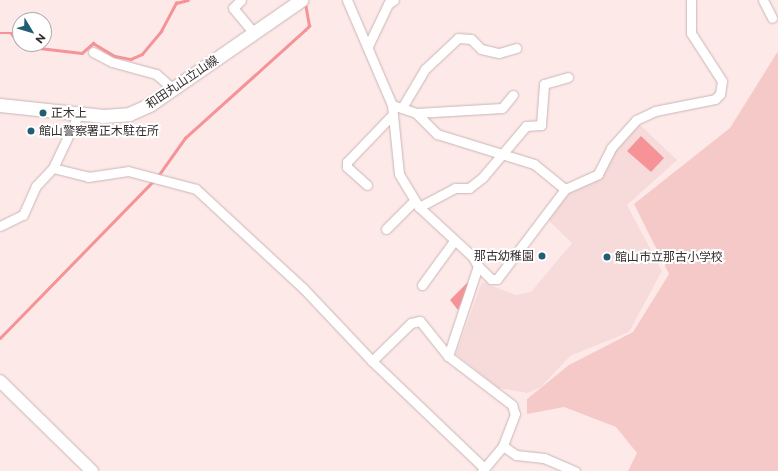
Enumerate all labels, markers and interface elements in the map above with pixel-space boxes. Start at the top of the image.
north arrow [12,12,52,52]
text: N [32,31,49,47]
street label: 和田丸山立山線 [143,53,221,111]
place label: 正木上 [51,106,87,120]
marker: 正木上 [38,108,48,118]
place label: 館山警察署正木駐在所 [39,124,159,138]
marker: 館山警察署正木駐在所 [26,126,36,136]
place label: 那古幼稚園 [474,249,534,263]
place label: 館山市立那古小学校 [615,250,723,264]
marker: 那古幼稚園 [537,251,547,261]
marker: 館山市立那古小学校 [602,252,612,262]

